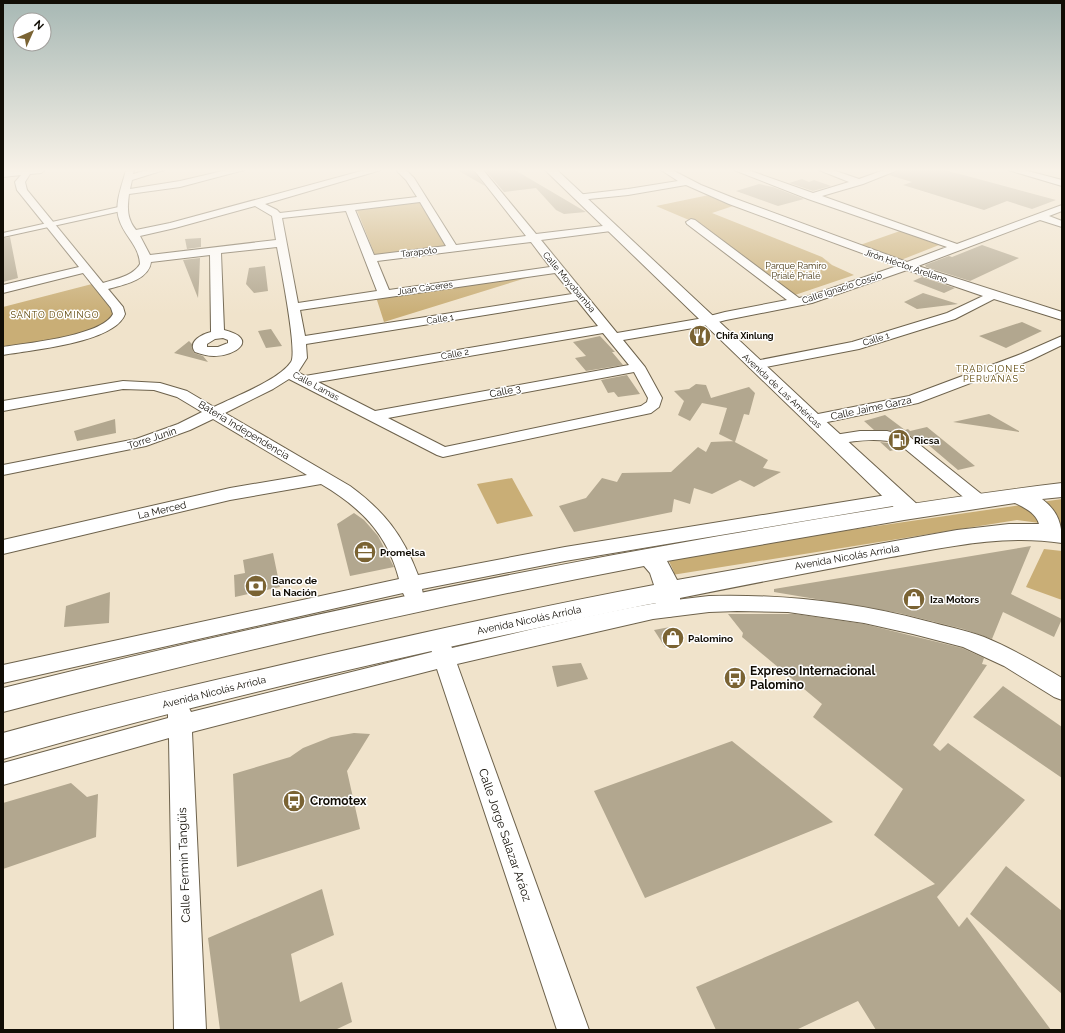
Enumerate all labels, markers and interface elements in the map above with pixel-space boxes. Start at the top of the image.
north arrow [12,12,52,52]
text: N [31,18,46,33]
street label: Tarapoto [400,245,438,259]
street label: Jirón Héctor Arellano [863,247,949,285]
street label: Calle Moyobamba [541,250,597,314]
park label: Parque Ramiro Prialé Prialé [765,261,827,281]
street label: Calle Ignacio Cossío [801,270,883,306]
street label: Juan Cáceres [397,279,454,297]
district label: SANTO DOMINGO [10,310,100,320]
street label: Calle 1 [426,312,454,326]
restaurant icon: Chifa Xinlung [687,323,713,349]
street label: Calle 1 [861,330,891,348]
place label: Chifa Xinlung [716,331,774,341]
street label: Calle 2 [440,347,470,361]
street label: Avenida de Las Américas [740,352,824,431]
district label: TRADICIONES PERUANAS [956,364,1026,384]
street label: Calle Lamas [291,370,342,403]
street label: Calle 3 [488,383,522,399]
street label: Calle Jaime Garza [830,394,912,422]
street label: Batería Independencia [197,398,291,462]
street label: Torre Junín [126,425,178,451]
fuel station icon: Ricsa [886,427,912,453]
place label: Ricsa [914,435,940,446]
street label: La Merced [137,499,187,521]
office icon: Promelsa [352,539,378,565]
street label: Avenida Nicolás Arriola [794,542,900,572]
place label: Promelsa [380,547,426,558]
bank icon: Banco de la Nación [243,573,269,599]
place label: Banco de la Nación [272,575,317,598]
shop icon: Iza Motors [901,586,927,612]
place label: Iza Motors [930,594,979,605]
street label: Avenida Nicolás Arriola [476,604,582,636]
shop icon: Palomino [660,625,686,651]
place label: Palomino [688,633,733,644]
place label: Expreso Internacional Palomino [750,664,875,692]
bus stop icon: Expreso Internacional Palomino [722,665,748,691]
street label: Avenida Nicolás Arriola [161,674,267,710]
street label: Calle Jorge Salazar Aráoz [476,767,534,904]
bus stop icon: Cromotex [281,788,307,814]
place label: Cromotex [310,794,367,808]
street label: Calle Fermín Tangüis [175,807,193,923]

